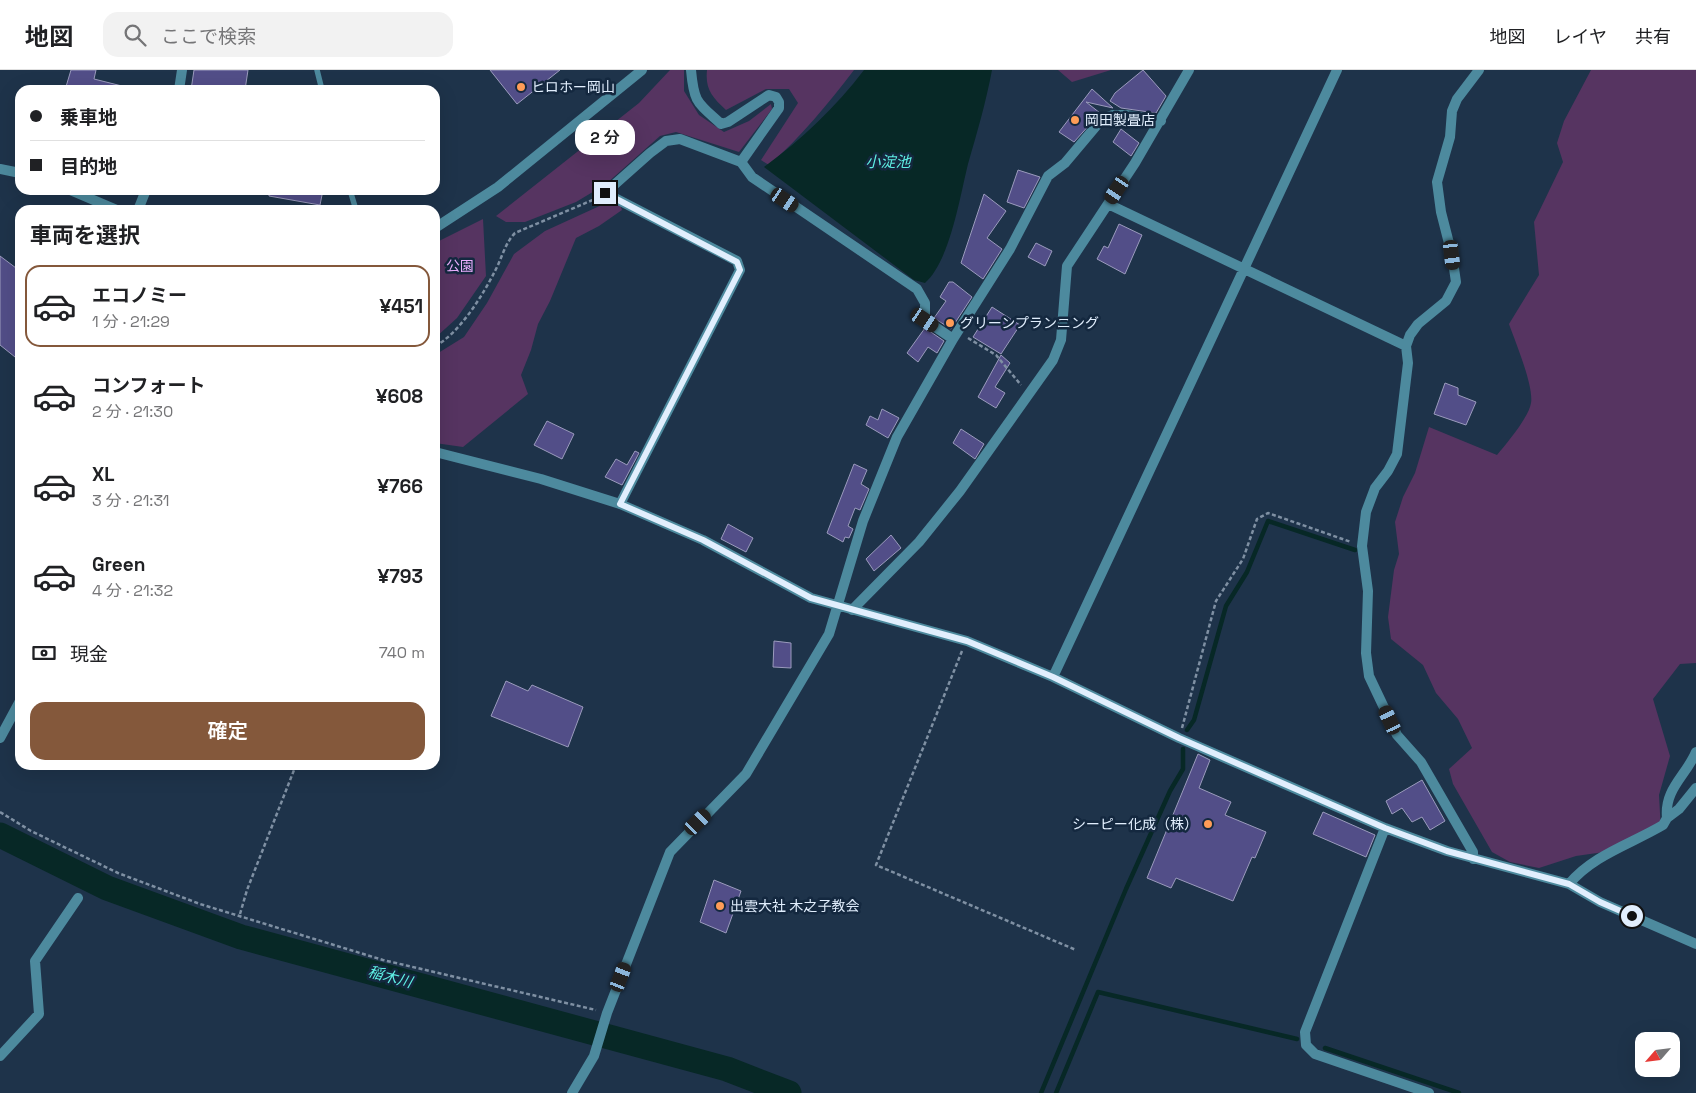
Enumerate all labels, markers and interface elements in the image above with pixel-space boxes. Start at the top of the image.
search box [103,12,453,57]
text: 地図 [25,21,73,52]
icon: search [121,21,149,49]
text: ここで検索 [161,24,256,49]
text: 地図 [1490,25,1526,48]
text: レイヤ [1554,25,1607,48]
text: 共有 [1635,25,1671,48]
place label: ヒロホー岡山 [531,78,615,96]
marker: ヒロホー岡山 [515,81,527,93]
text: 乗車地 [60,105,117,130]
place label: 岡田製畳店 [1085,111,1155,129]
marker: 岡田製畳店 [1069,114,1081,126]
callout: 2 分 [575,121,635,156]
text: 2 分 [590,127,620,148]
water label: 小淀池 [865,152,912,171]
text: 目的地 [60,154,117,179]
car [1102,173,1131,207]
route end [594,182,616,204]
car [768,185,801,215]
text: 車両を選択 [30,221,140,249]
car [1442,239,1461,271]
park label: 公園 [446,257,474,275]
text: エコノミー [92,283,187,308]
icon: car [32,284,77,329]
text: ¥451 [379,294,423,319]
car [908,305,941,335]
text: 1 分 · 21:29 [92,311,170,332]
place label: グリーンプランニング [960,314,1099,332]
marker: グリーンプランニング [944,317,956,329]
text: コンフォート [92,373,205,398]
icon: car [32,374,77,419]
text: ¥608 [376,384,423,409]
text: 2 分 · 21:30 [92,401,173,422]
text: XL [92,462,115,487]
icon: car [32,464,77,509]
text: ¥766 [377,474,423,499]
text: 3 分 · 21:31 [92,490,170,511]
text: Green [92,552,145,577]
icon: car [32,554,77,599]
text: ¥793 [377,564,423,589]
text: 4 分 · 21:32 [92,580,173,601]
icon: cash [30,639,58,667]
text: 現金 [70,642,108,667]
text: 740 m [379,642,425,663]
button: 確定 [30,702,425,760]
car [1376,703,1403,737]
car [681,806,714,838]
place label: シーピー化成（株） [1072,815,1198,833]
marker: シーピー化成（株） [1202,818,1214,830]
place label: 出雲大社 木之子教会 [730,897,860,915]
marker: 出雲大社 木之子教会 [714,900,726,912]
route start [1621,905,1643,927]
car [608,960,633,994]
water label: 稲木川 [366,962,416,992]
north arrow [1635,1032,1680,1078]
map controls [1635,1032,1680,1077]

